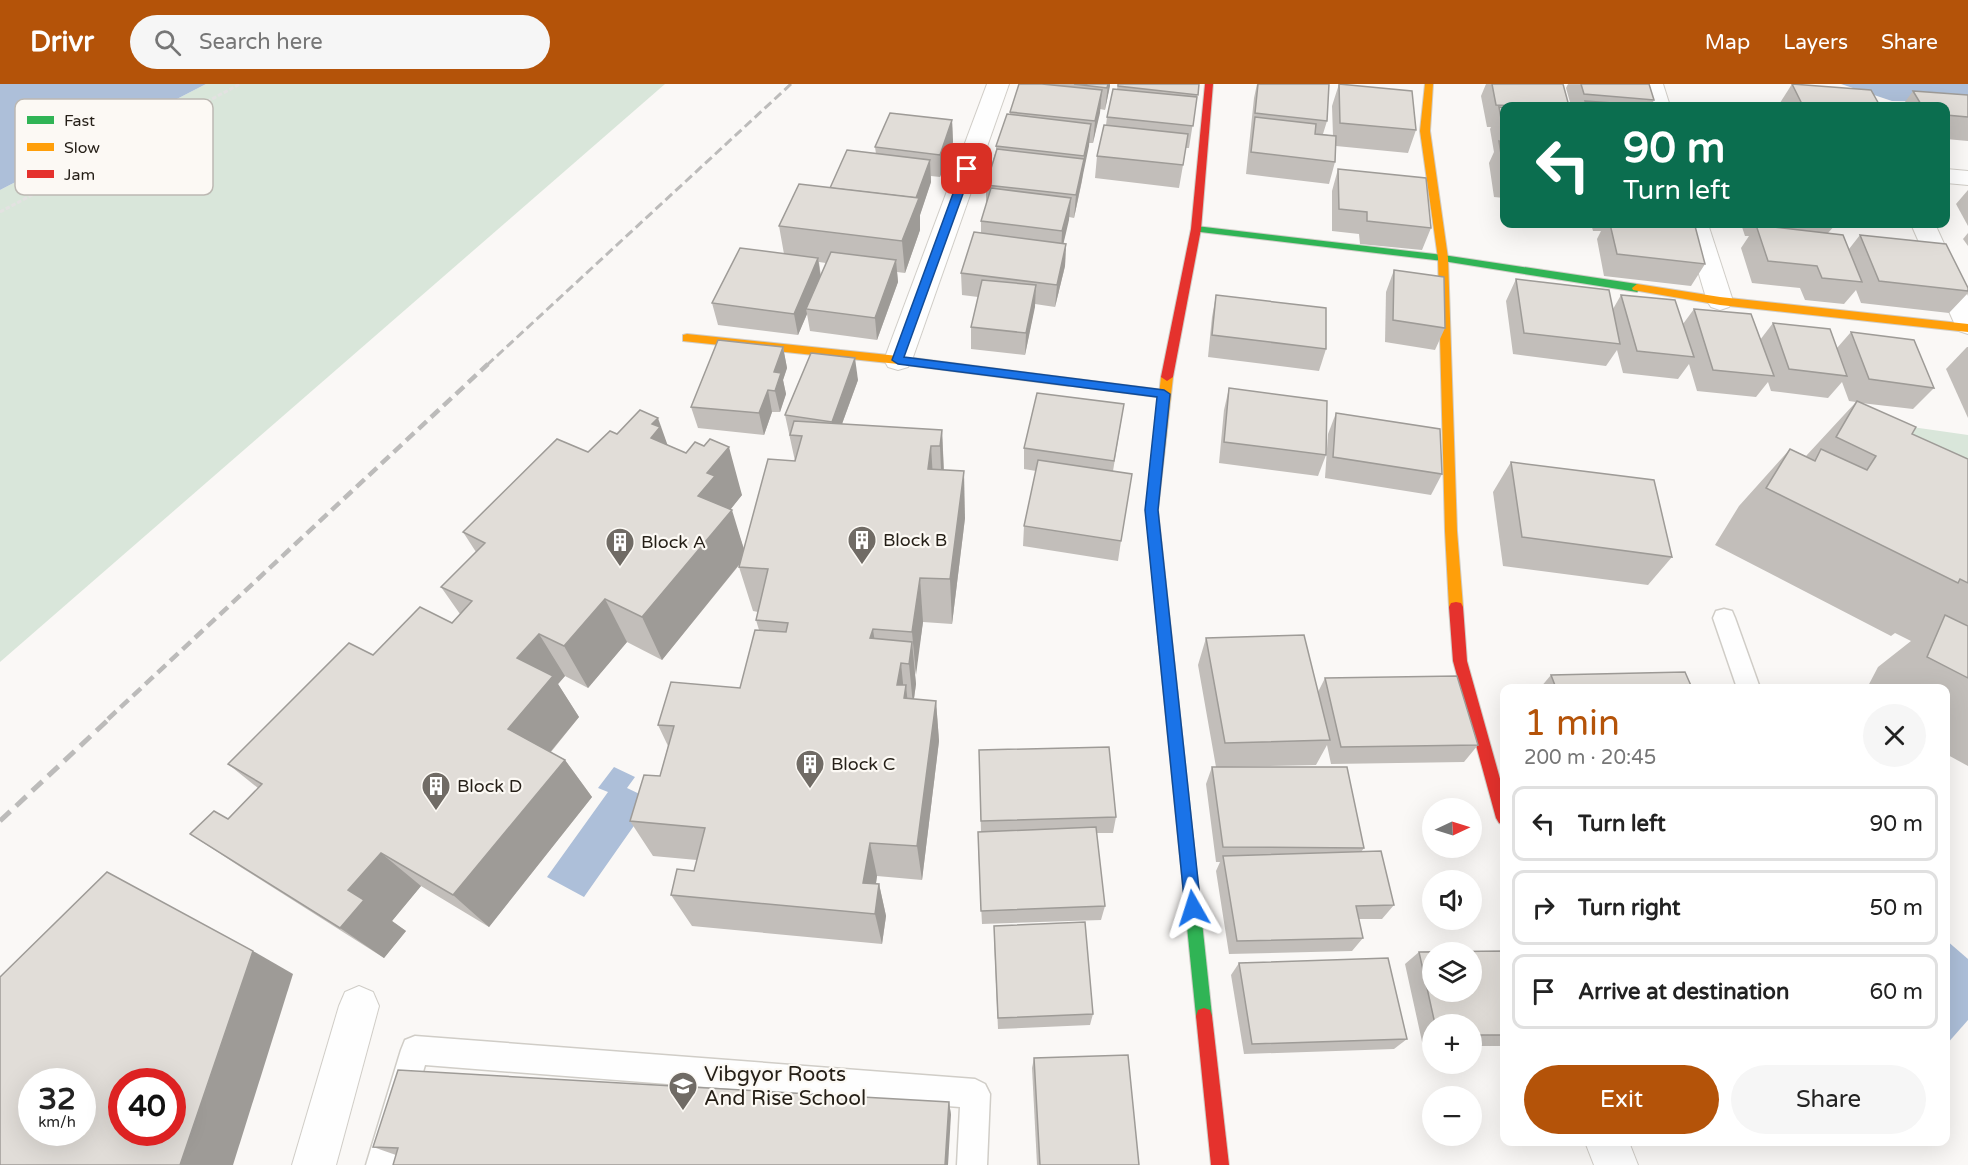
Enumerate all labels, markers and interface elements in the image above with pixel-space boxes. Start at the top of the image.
search box [130,15,550,69]
text: Drivr [30,25,94,59]
icon: search [151,26,184,59]
text: Search here [199,29,323,55]
text: Map [1705,30,1750,55]
text: Layers [1783,30,1848,55]
text: Share [1881,30,1938,55]
legend [15,99,213,195]
text: Fast [64,111,95,131]
text: 90 m [1623,123,1725,174]
icon: left [1524,126,1602,204]
text: Slow [64,138,100,158]
pin [941,143,992,194]
icon: arrive [950,152,983,185]
text: Jam [64,165,95,185]
text: Turn left [1623,174,1730,207]
building icon: Block B [846,524,878,566]
building icon: Block A [604,526,636,568]
place label: Block B [883,529,947,551]
place label: Block A [641,531,706,553]
text: 1 min [1524,702,1620,745]
button: close [1863,704,1926,767]
text: 200 m · 20:45 [1524,746,1656,770]
building icon: Block C [794,748,826,790]
place label: Block C [831,753,895,775]
building icon: Block D [420,770,452,812]
place label: Block D [457,775,522,797]
north arrow [1422,798,1482,858]
map controls [1422,798,1482,1146]
icon: left [1527,807,1560,840]
text: Turn left [1578,811,1666,837]
text: 90 m [1869,811,1923,837]
button: sound [1422,870,1482,930]
position arrow [1161,876,1225,940]
icon: right [1527,891,1560,924]
text: Turn right [1578,895,1680,921]
text: 50 m [1869,895,1923,921]
button: layers [1422,942,1482,1002]
icon: arrive [1527,975,1560,1008]
text: Arrive at destination [1578,979,1789,1005]
text: 60 m [1869,979,1923,1005]
button: + [1422,1014,1482,1074]
place label: Vibgyor Roots And Rise School [704,1062,866,1111]
button: Exit [1524,1065,1719,1134]
button: Share [1731,1065,1926,1134]
speed limit sign: 40 [108,1068,186,1146]
school or university icon: Vibgyor Roots And Rise School [667,1070,699,1112]
text: 32 [38,1081,76,1118]
button: − [1422,1086,1482,1146]
text: km/h [38,1113,76,1131]

